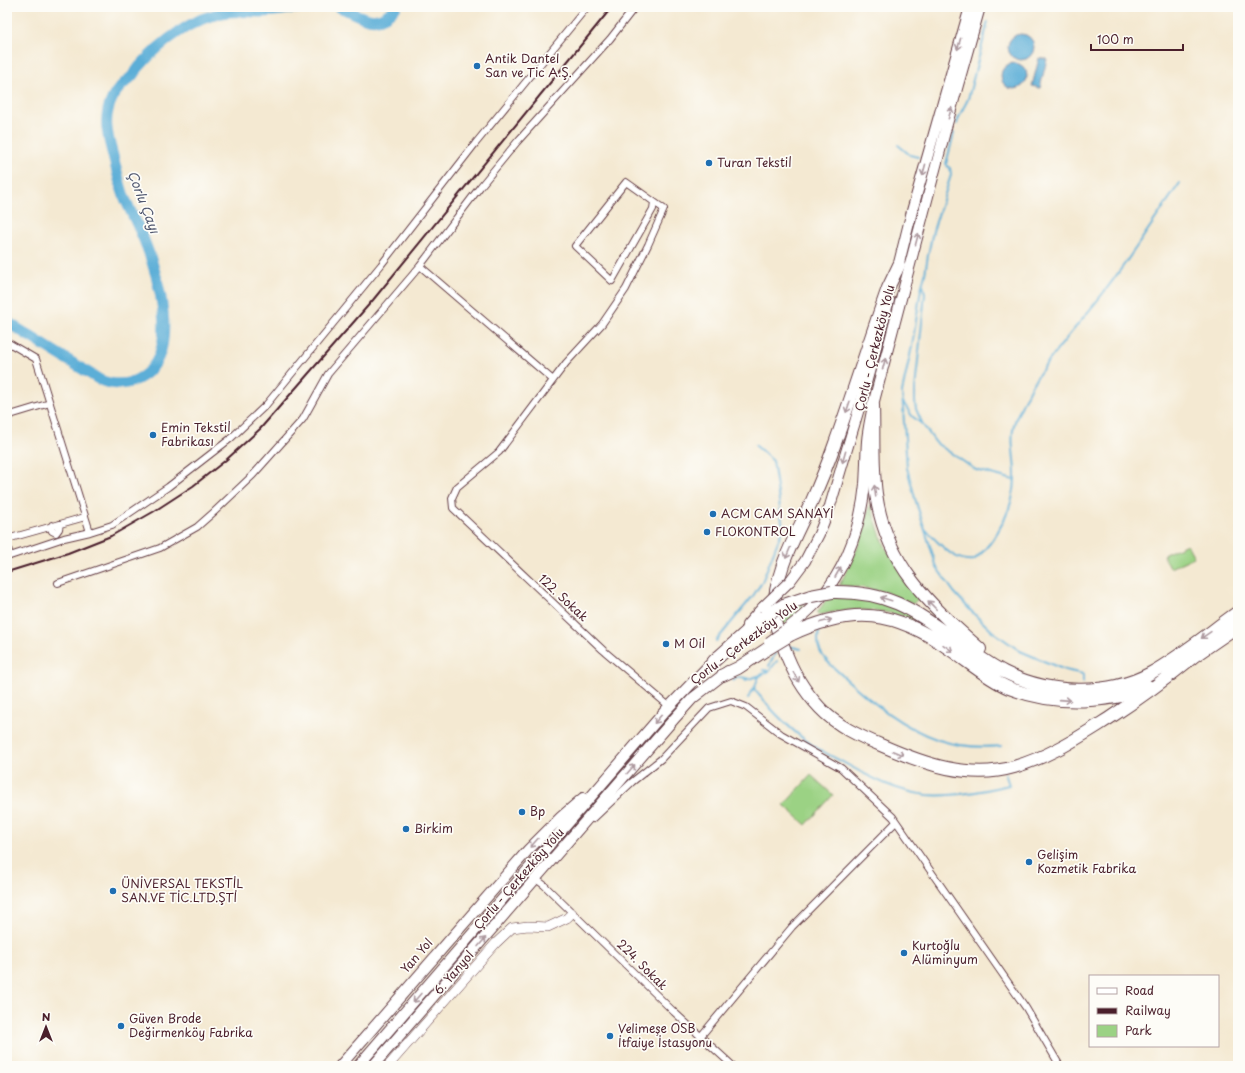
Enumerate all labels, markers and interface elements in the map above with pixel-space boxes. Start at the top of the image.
scale bar [1091,26,1183,52]
text: 100 m [1097,30,1134,48]
one-way arrow [955,38,962,51]
place label: Antik Dantel San ve Tic A.Ş. [485,49,572,81]
marker: Antik Dantel San ve Tic A.Ş. [472,61,482,71]
one-way arrow [947,107,954,120]
place label: Turan Tekstil [717,153,792,171]
marker: Turan Tekstil [704,158,714,168]
one-way arrow [920,163,927,176]
water label: Çorlu Çayı [124,168,166,237]
one-way arrow [914,232,921,245]
street label: Çorlu - Çerkezköy Yolu [850,283,898,413]
one-way arrow [881,358,888,371]
one-way arrow [843,401,851,413]
place label: Emin Tekstil Fabrikası [161,418,231,450]
marker: Emin Tekstil Fabrikası [148,430,158,440]
one-way arrow [840,450,847,463]
one-way arrow [872,484,879,497]
place label: ACM CAM SANAYİ [721,504,834,522]
marker: ACM CAM SANAYİ [708,509,718,519]
place label: FLOKONTROL [715,522,796,540]
marker: FLOKONTROL [702,527,712,537]
one-way arrow [783,547,791,559]
one-way arrow [835,566,842,578]
street label: 122. Sokak [535,569,593,625]
one-way arrow [880,595,893,602]
street label: Çorlu - Çerkezköy Yolu [686,596,801,688]
one-way arrow [927,600,937,610]
one-way arrow [819,616,832,624]
one-way arrow [1201,631,1212,639]
place label: M Oil [674,634,705,652]
marker: M Oil [661,639,671,649]
one-way arrow [942,644,953,652]
one-way arrow [793,671,801,683]
one-way arrow [1058,697,1071,704]
one-way arrow [653,714,662,725]
one-way arrow [891,749,903,757]
one-way arrow [627,764,636,775]
place label: Bp [530,802,545,820]
marker: Bp [517,807,527,817]
place label: Birkim [414,819,453,837]
street label: Çorlu - Çerkezköy Yolu [469,823,568,933]
marker: Birkim [401,824,411,834]
one-way arrow [529,838,539,848]
place label: Gelişim Kozmetik Fabrika [1037,845,1136,877]
marker: Gelişim Kozmetik Fabrika [1024,857,1034,867]
place label: ÜNİVERSAL TEKSTİL SAN.VE TİC.LTD.ŞTİ [121,874,243,906]
marker: ÜNİVERSAL TEKSTİL SAN.VE TİC.LTD.ŞTİ [108,886,118,896]
street label: Yan Yol [396,934,436,977]
street label: 224. Sokak [613,935,672,994]
one-way arrow [477,936,486,947]
place label: Kurtoğlu Alüminyum [912,936,978,968]
street label: 6. Yanyol [429,946,478,998]
marker: Kurtoğlu Alüminyum [899,948,909,958]
legend [1089,975,1219,1047]
text: Road [1125,981,1154,999]
one-way arrow [413,993,422,1003]
text: Railway [1125,1001,1171,1019]
north arrow [26,1007,66,1047]
text: N [42,1008,51,1025]
place label: Güven Brode Değirmenköy Fabrika [129,1009,253,1041]
place label: Velimeşe OSB İtfaiye İstasyonu [618,1019,712,1051]
marker: Güven Brode Değirmenköy Fabrika [116,1021,126,1031]
text: Park [1125,1021,1152,1039]
marker: Velimeşe OSB İtfaiye İstasyonu [605,1031,615,1041]

